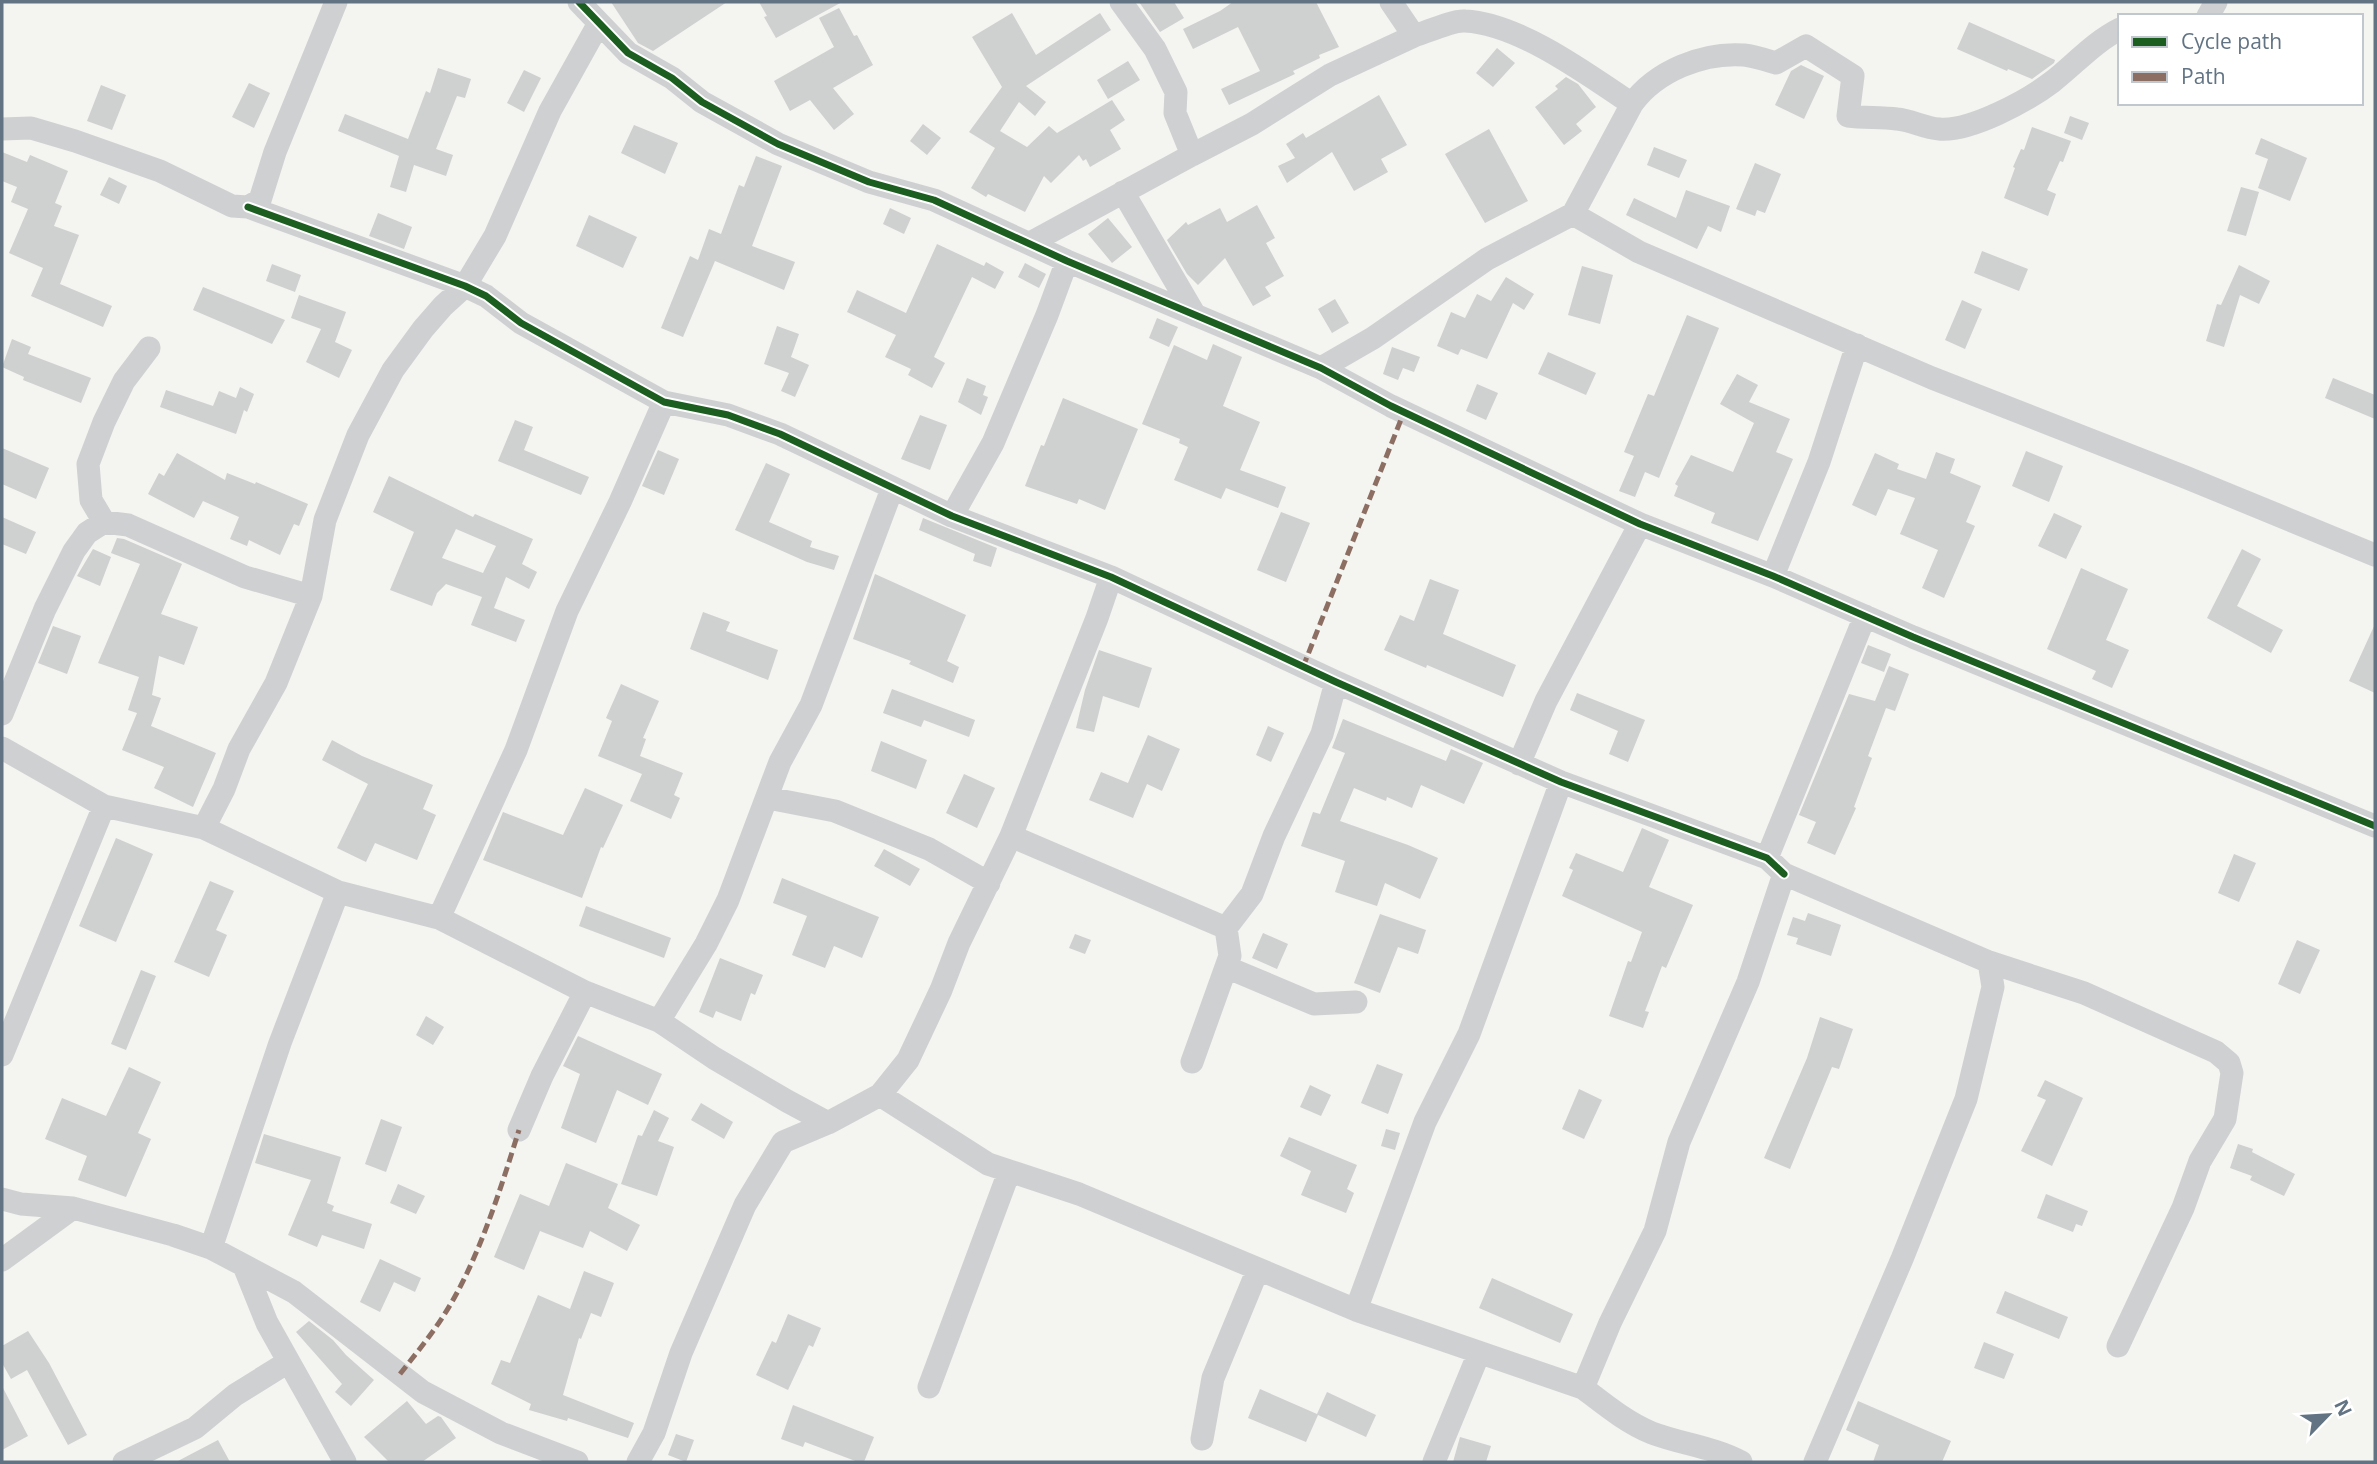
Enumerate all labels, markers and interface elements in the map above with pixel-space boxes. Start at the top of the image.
legend [2118,14,2363,105]
text: Cycle path [2181,27,2282,55]
text: Path [2181,62,2226,90]
north arrow [2293,1380,2363,1450]
text: N [2328,1395,2358,1420]

